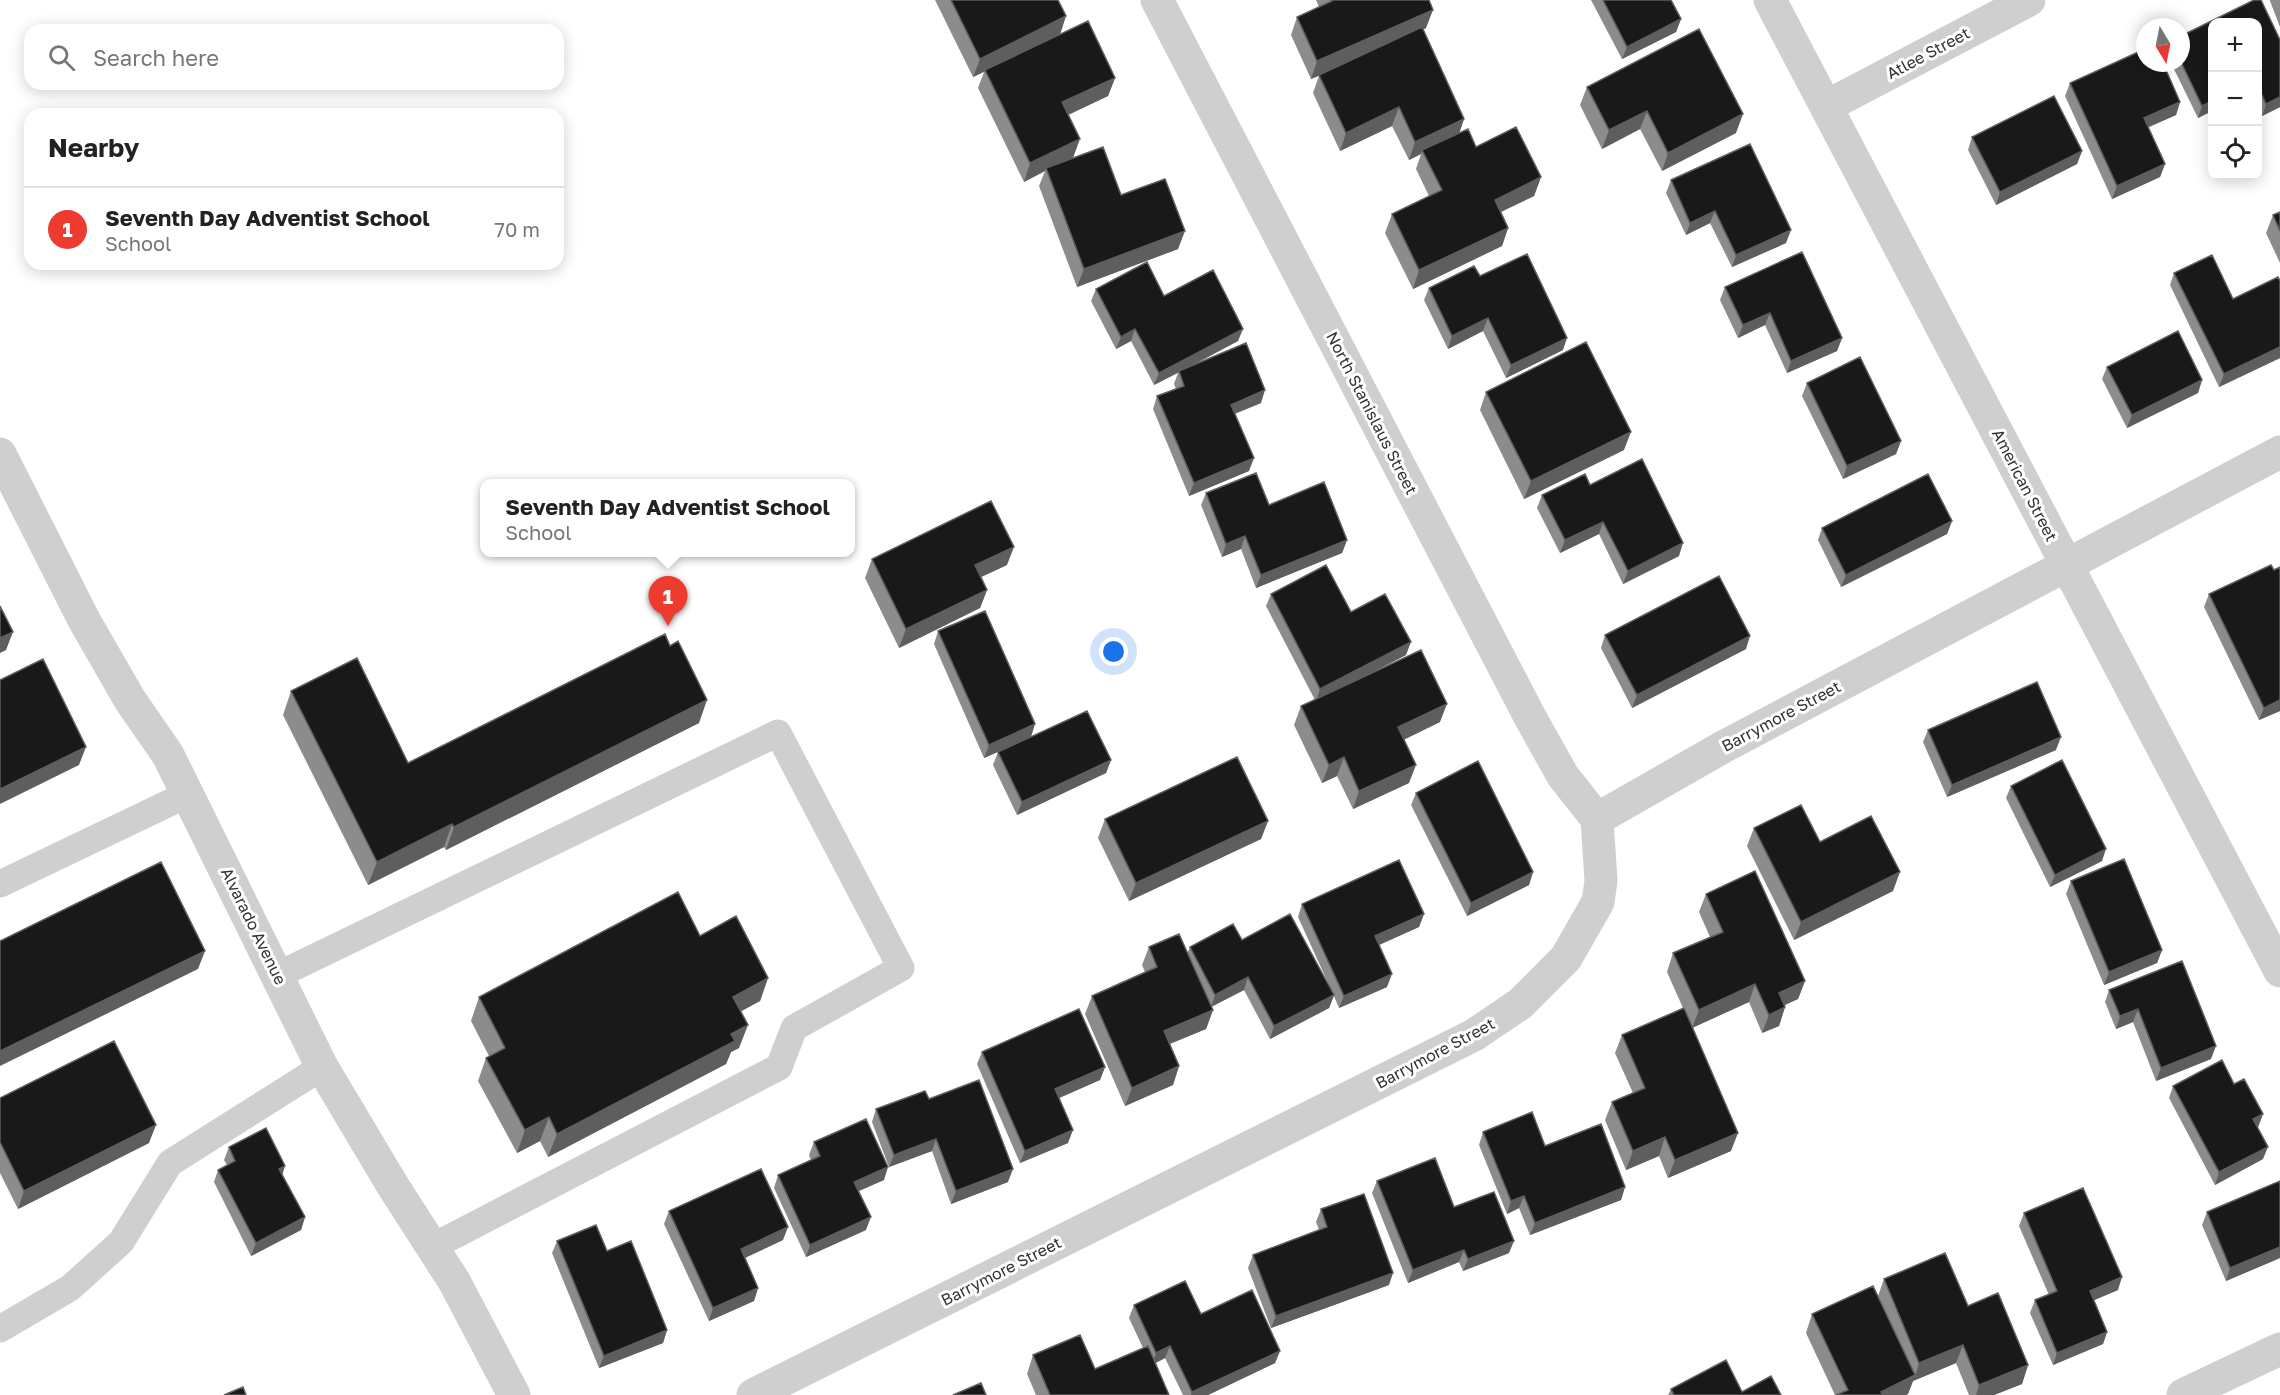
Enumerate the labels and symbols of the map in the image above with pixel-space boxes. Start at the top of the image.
north arrow [2136,18,2190,72]
street label: Atlee Street [1883,23,1973,83]
street label: North Stanislaus Street [1322,328,1422,498]
street label: American Street [1988,425,2062,545]
pin: 1 [648,576,688,626]
your location [1099,637,1128,666]
street label: Barrymore Street [1718,676,1844,756]
street label: Alvarado Avenue [217,864,291,988]
street label: Barrymore Street [1372,1013,1498,1093]
street label: Barrymore Street [938,1232,1064,1310]

